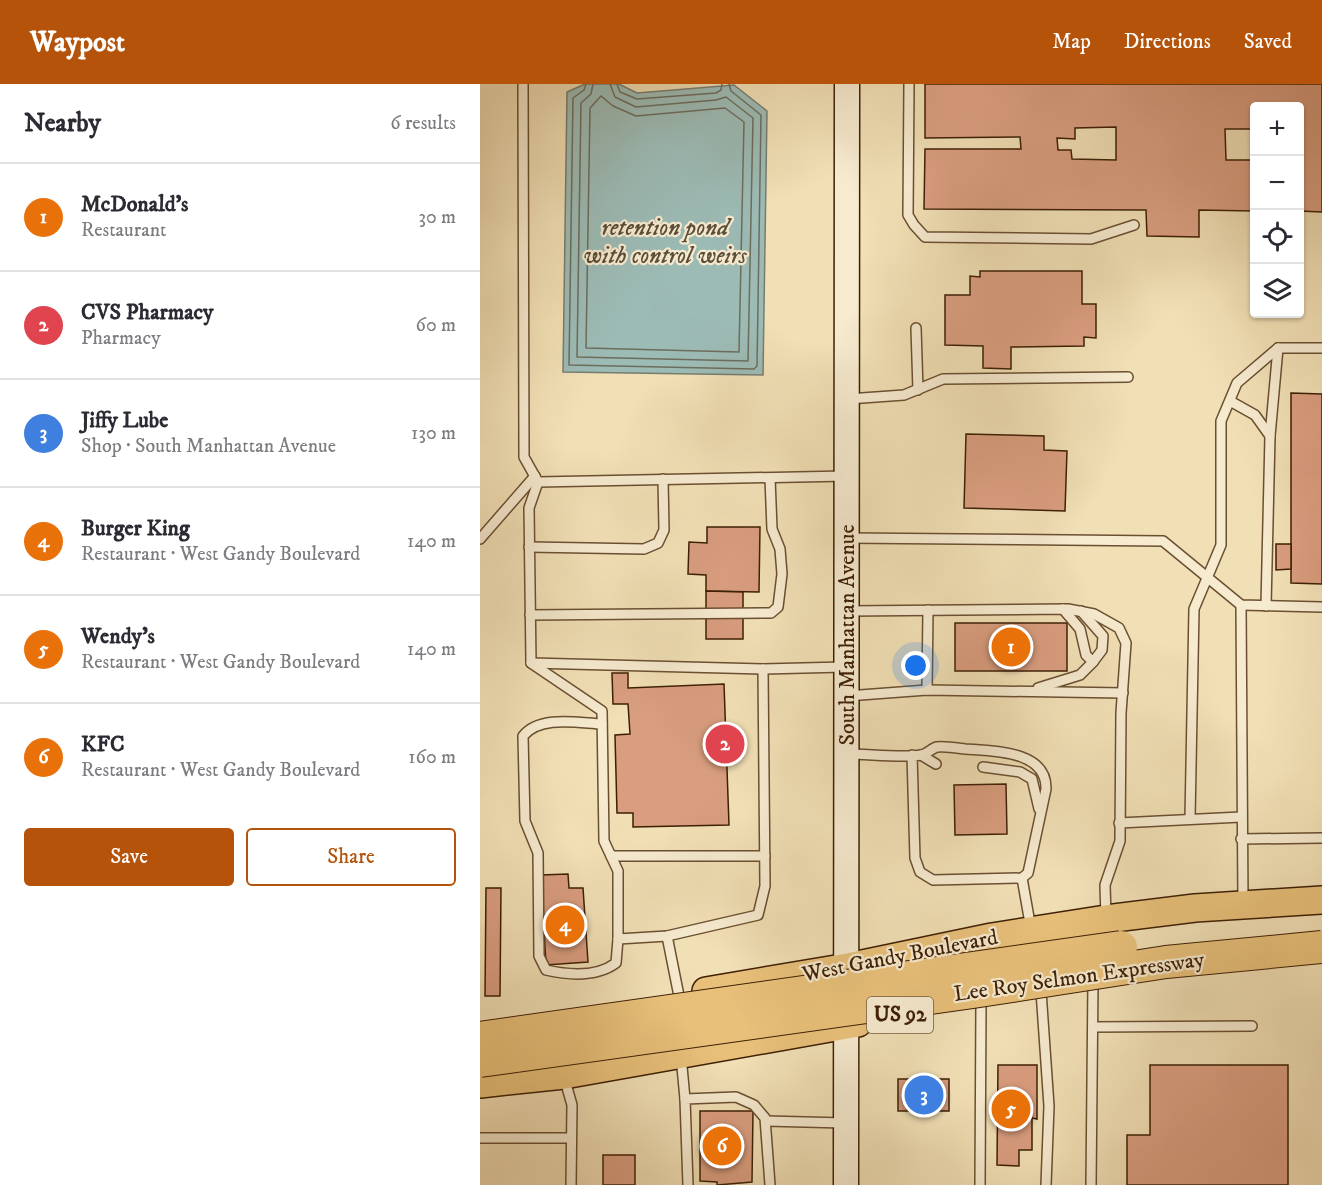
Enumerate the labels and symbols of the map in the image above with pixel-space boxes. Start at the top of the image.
water label: retention pond with control weirs [583,213,747,271]
street label: South Manhattan Avenue [834,524,861,746]
pin: 1 [992,624,1030,670]
your location [901,651,930,680]
pin: 2 [706,722,744,766]
pin: 4 [546,902,584,948]
street label: West Gandy Boulevard [799,924,1000,988]
street label: Lee Roy Selmon Expressway [952,946,1207,1008]
road number: US 92 [867,997,933,1033]
pin: 3 [904,1072,944,1118]
pin: 5 [992,1086,1030,1132]
pin: 6 [702,1124,742,1168]

